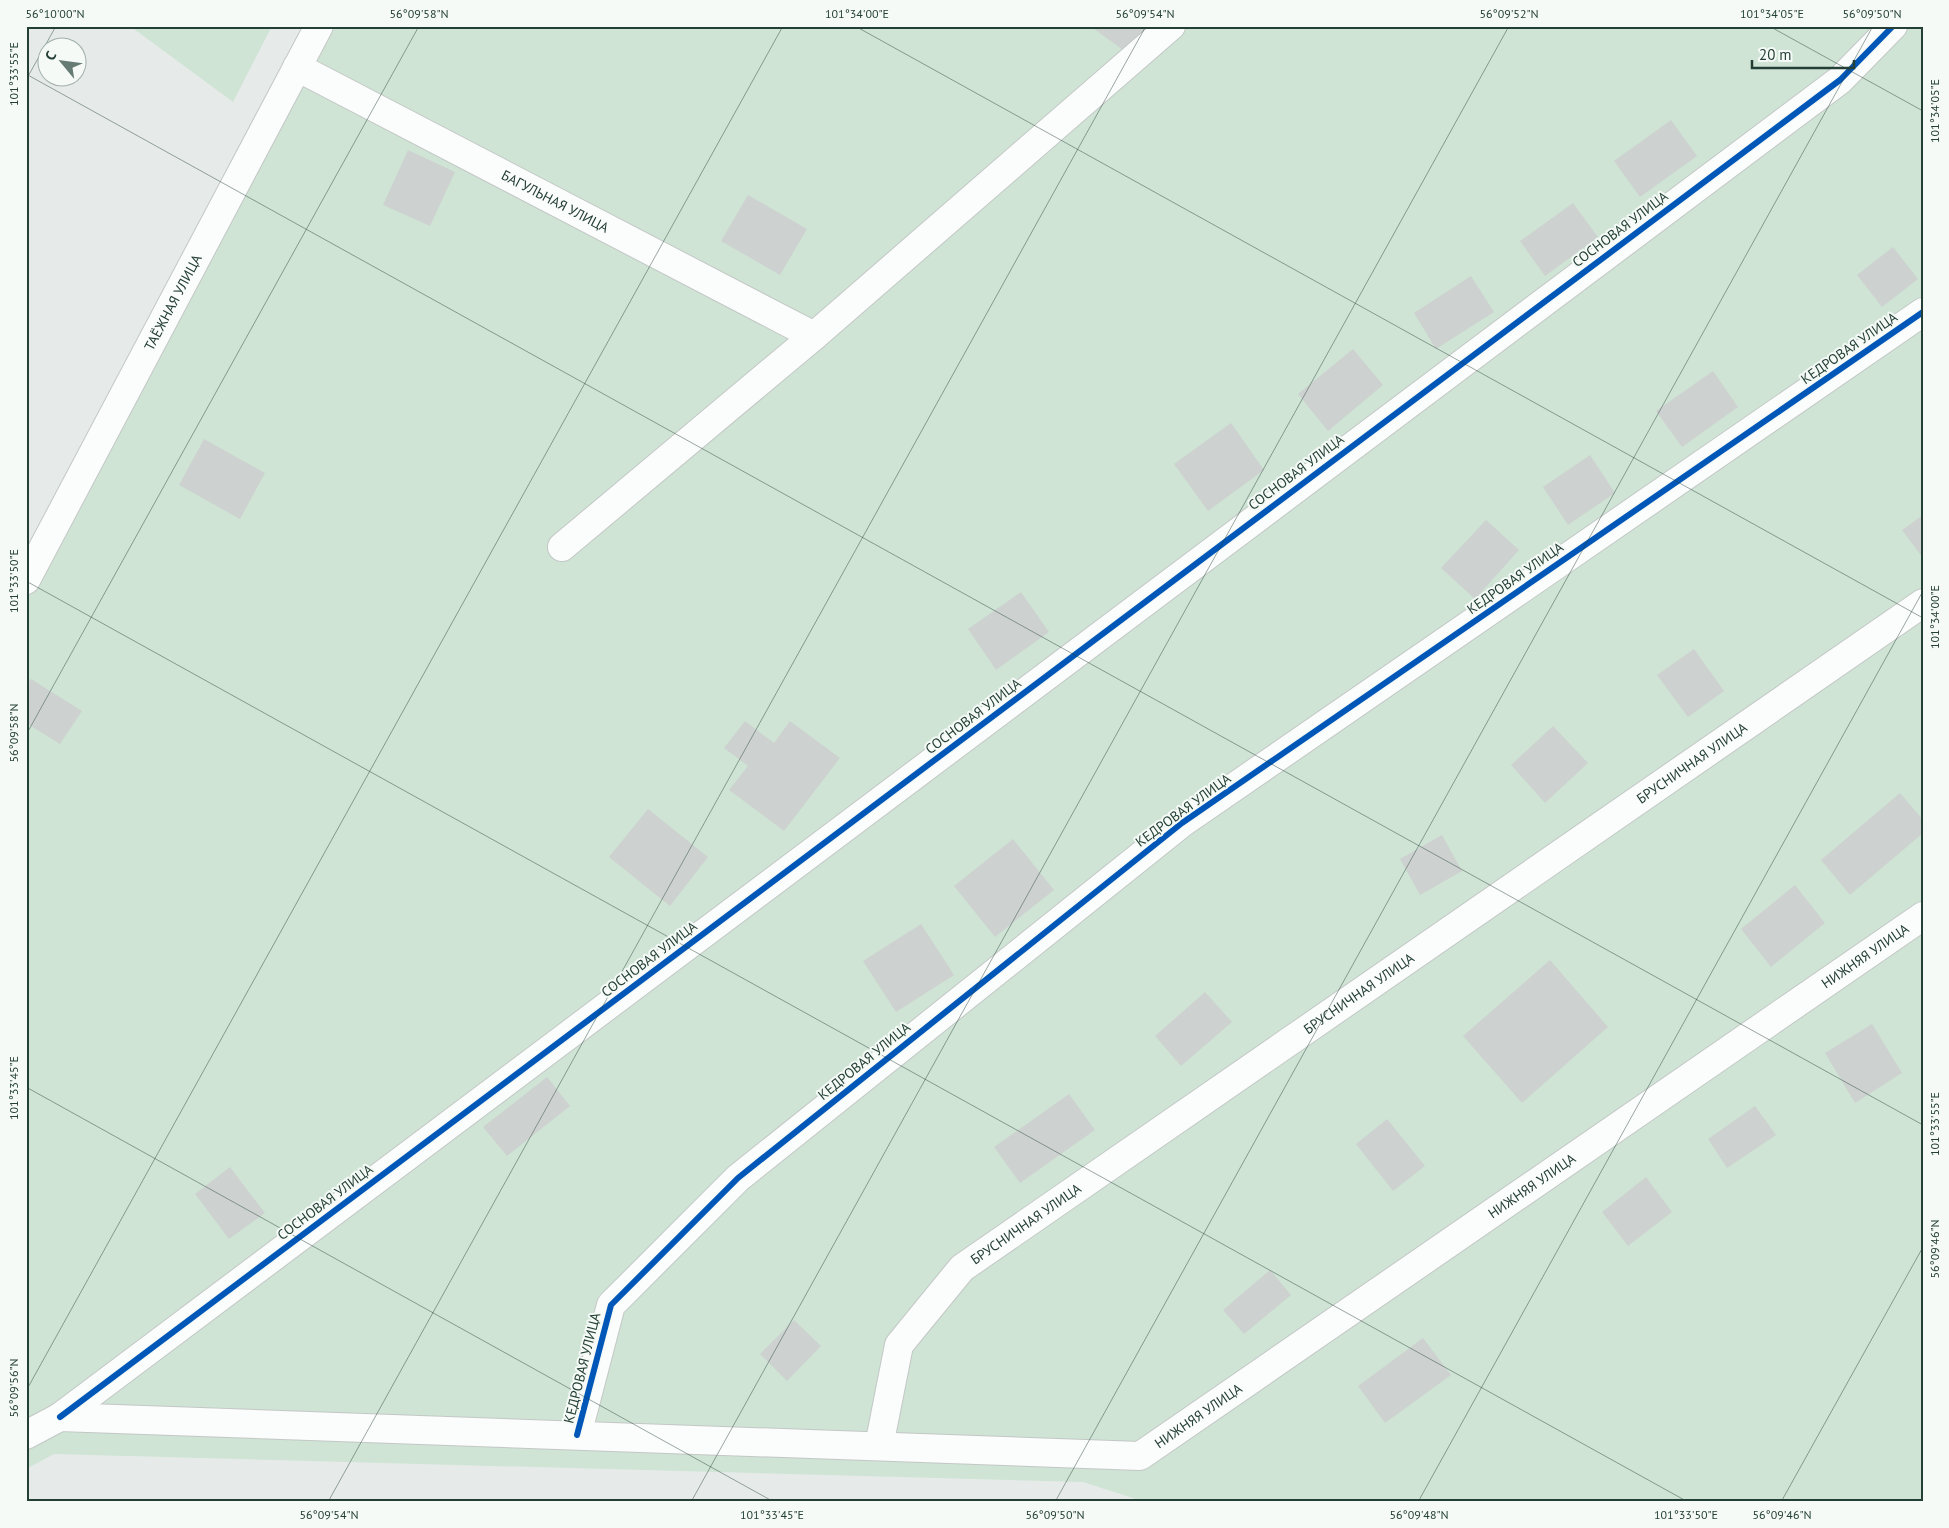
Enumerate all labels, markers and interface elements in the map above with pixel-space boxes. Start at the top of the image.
text: 56°10'00"N [25,6,85,21]
text: 56°09'58"N [389,6,449,21]
text: 101°34'00"E [825,6,889,21]
text: 56°09'54"N [1115,6,1175,21]
text: 56°09'52"N [1479,6,1539,21]
text: 101°34'05"E [1740,6,1804,21]
text: 56°09'50"N [1842,6,1902,21]
north arrow [38,38,88,88]
scale bar [1752,38,1854,70]
text: 101°33'55"E [6,42,21,106]
text: 20 m [1759,45,1792,64]
text: С [41,48,60,63]
text: 101°34'05"E [1927,79,1942,143]
street label: БАГУЛЬНАЯ УЛИЦА [498,166,613,237]
street label: СОСНОВАЯ УЛИЦА [1569,187,1672,271]
street label: ТАЁЖНАЯ УЛИЦА [140,251,206,354]
street label: КЕДРОВАЯ УЛИЦА [1797,308,1901,388]
street label: СОСНОВАЯ УЛИЦА [1245,430,1348,514]
street label: КЕДРОВАЯ УЛИЦА [1463,538,1567,618]
text: 101°33'50"E [6,549,21,613]
text: 101°34'00"E [1927,585,1942,649]
street label: СОСНОВАЯ УЛИЦА [922,674,1025,758]
text: 56°09'58"N [6,703,21,763]
street label: БРУСНИЧНАЯ УЛИЦА [1633,718,1751,807]
street label: КЕДРОВАЯ УЛИЦА [1132,769,1235,851]
street label: СОСНОВАЯ УЛИЦА [598,917,701,1001]
street label: НИЖНЯЯ УЛИЦА [1818,919,1913,992]
street label: БРУСНИЧНАЯ УЛИЦА [1300,948,1418,1038]
street label: КЕДРОВАЯ УЛИЦА [814,1018,914,1104]
text: 101°33'45"E [6,1056,21,1120]
text: 101°33'55"E [1927,1092,1942,1156]
street label: НИЖНЯЯ УЛИЦА [1484,1149,1580,1222]
street label: СОСНОВАЯ УЛИЦА [274,1160,377,1244]
street label: БРУСНИЧНАЯ УЛИЦА [967,1179,1085,1268]
text: 56°09'46"N [1927,1219,1942,1279]
street label: КЕДРОВАЯ УЛИЦА [560,1310,605,1425]
text: 56°09'56"N [6,1358,21,1418]
street label: НИЖНЯЯ УЛИЦА [1151,1379,1246,1452]
text: 56°09'54"N [299,1507,359,1522]
text: 101°33'45"E [740,1507,804,1522]
text: 56°09'50"N [1025,1507,1085,1522]
text: 56°09'48"N [1389,1507,1449,1522]
text: 101°33'50"E [1654,1507,1718,1522]
text: 56°09'46"N [1752,1507,1812,1522]

